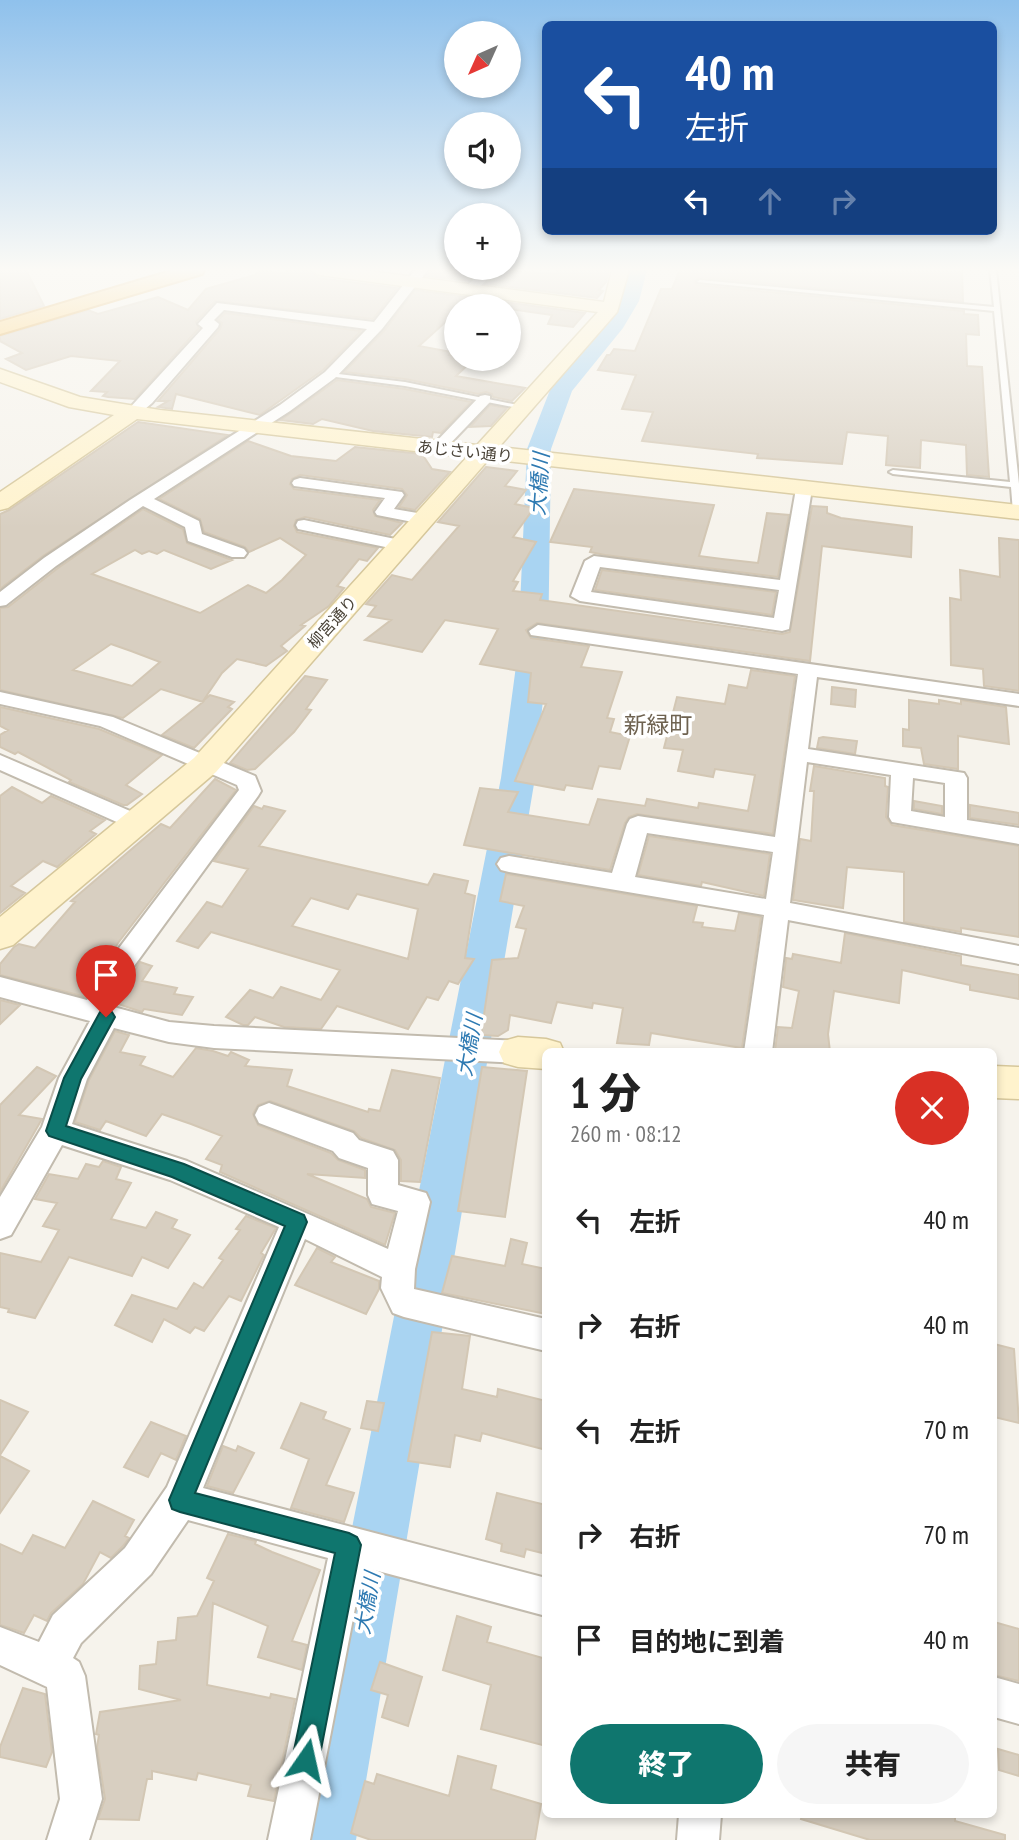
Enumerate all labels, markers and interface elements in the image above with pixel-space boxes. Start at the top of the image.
north arrow [444,21,522,98]
map controls [444,21,521,371]
text: 40 m [685,40,774,104]
icon: left [570,49,661,140]
text: 左折 [685,106,749,148]
button: sound [444,112,521,189]
icon: left [678,182,716,220]
icon: ahead [751,182,789,220]
icon: right [824,182,862,220]
button: + [444,203,521,280]
button: − [444,294,521,371]
street label: あじさい通り [416,436,514,466]
water label: 大橋川 [523,450,555,516]
street label: 柳宮通り [303,592,361,652]
district label: 新緑町 [624,710,693,739]
pin [76,945,136,1017]
icon: arrive [87,956,125,994]
water label: 大橋川 [450,1010,488,1078]
text: 1 分 [570,1065,641,1120]
button: close [895,1071,969,1145]
text: 260 m · 08:12 [570,1119,682,1148]
icon: left [570,1201,608,1239]
text: 40 m [923,1203,969,1236]
text: 左折 [629,1205,681,1238]
icon: right [570,1306,608,1344]
text: 40 m [923,1308,969,1341]
text: 右折 [629,1310,681,1343]
icon: left [570,1411,608,1449]
text: 70 m [923,1413,969,1446]
text: 左折 [629,1415,681,1448]
icon: right [570,1516,608,1554]
text: 70 m [923,1518,969,1551]
text: 右折 [629,1520,681,1553]
water label: 大橋川 [348,1568,386,1636]
icon: arrive [570,1621,608,1659]
text: 40 m [923,1623,969,1656]
text: 目的地に到着 [629,1625,785,1658]
position arrow [269,1723,343,1797]
button: 終了 [570,1724,763,1804]
button: 共有 [777,1724,969,1804]

